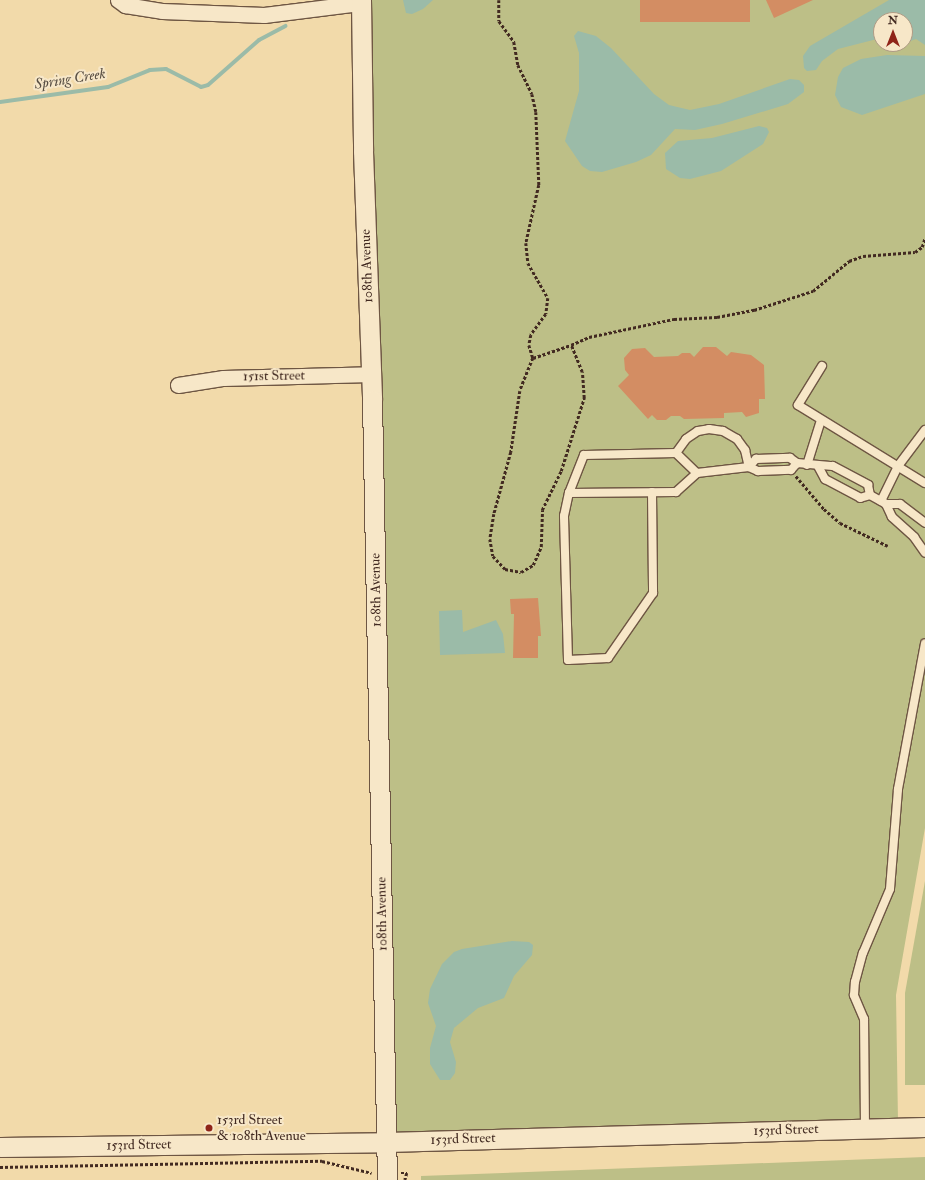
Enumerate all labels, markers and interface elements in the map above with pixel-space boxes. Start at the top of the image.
north arrow [873,12,913,52]
text: N [888,14,898,27]
water label: Spring Creek [33,65,107,93]
street label: 108th Avenue [357,229,377,303]
street label: 151st Street [243,367,305,385]
street label: 108th Avenue [367,553,385,627]
street label: 108th Avenue [373,877,391,951]
place label: 153rd Street & 108th Avenue [217,1112,306,1144]
street label: 153rd Street [753,1120,819,1140]
marker: 153rd Street & 108th Avenue [204,1123,214,1133]
street label: 153rd Street [430,1129,496,1149]
street label: 153rd Street [106,1136,172,1154]

